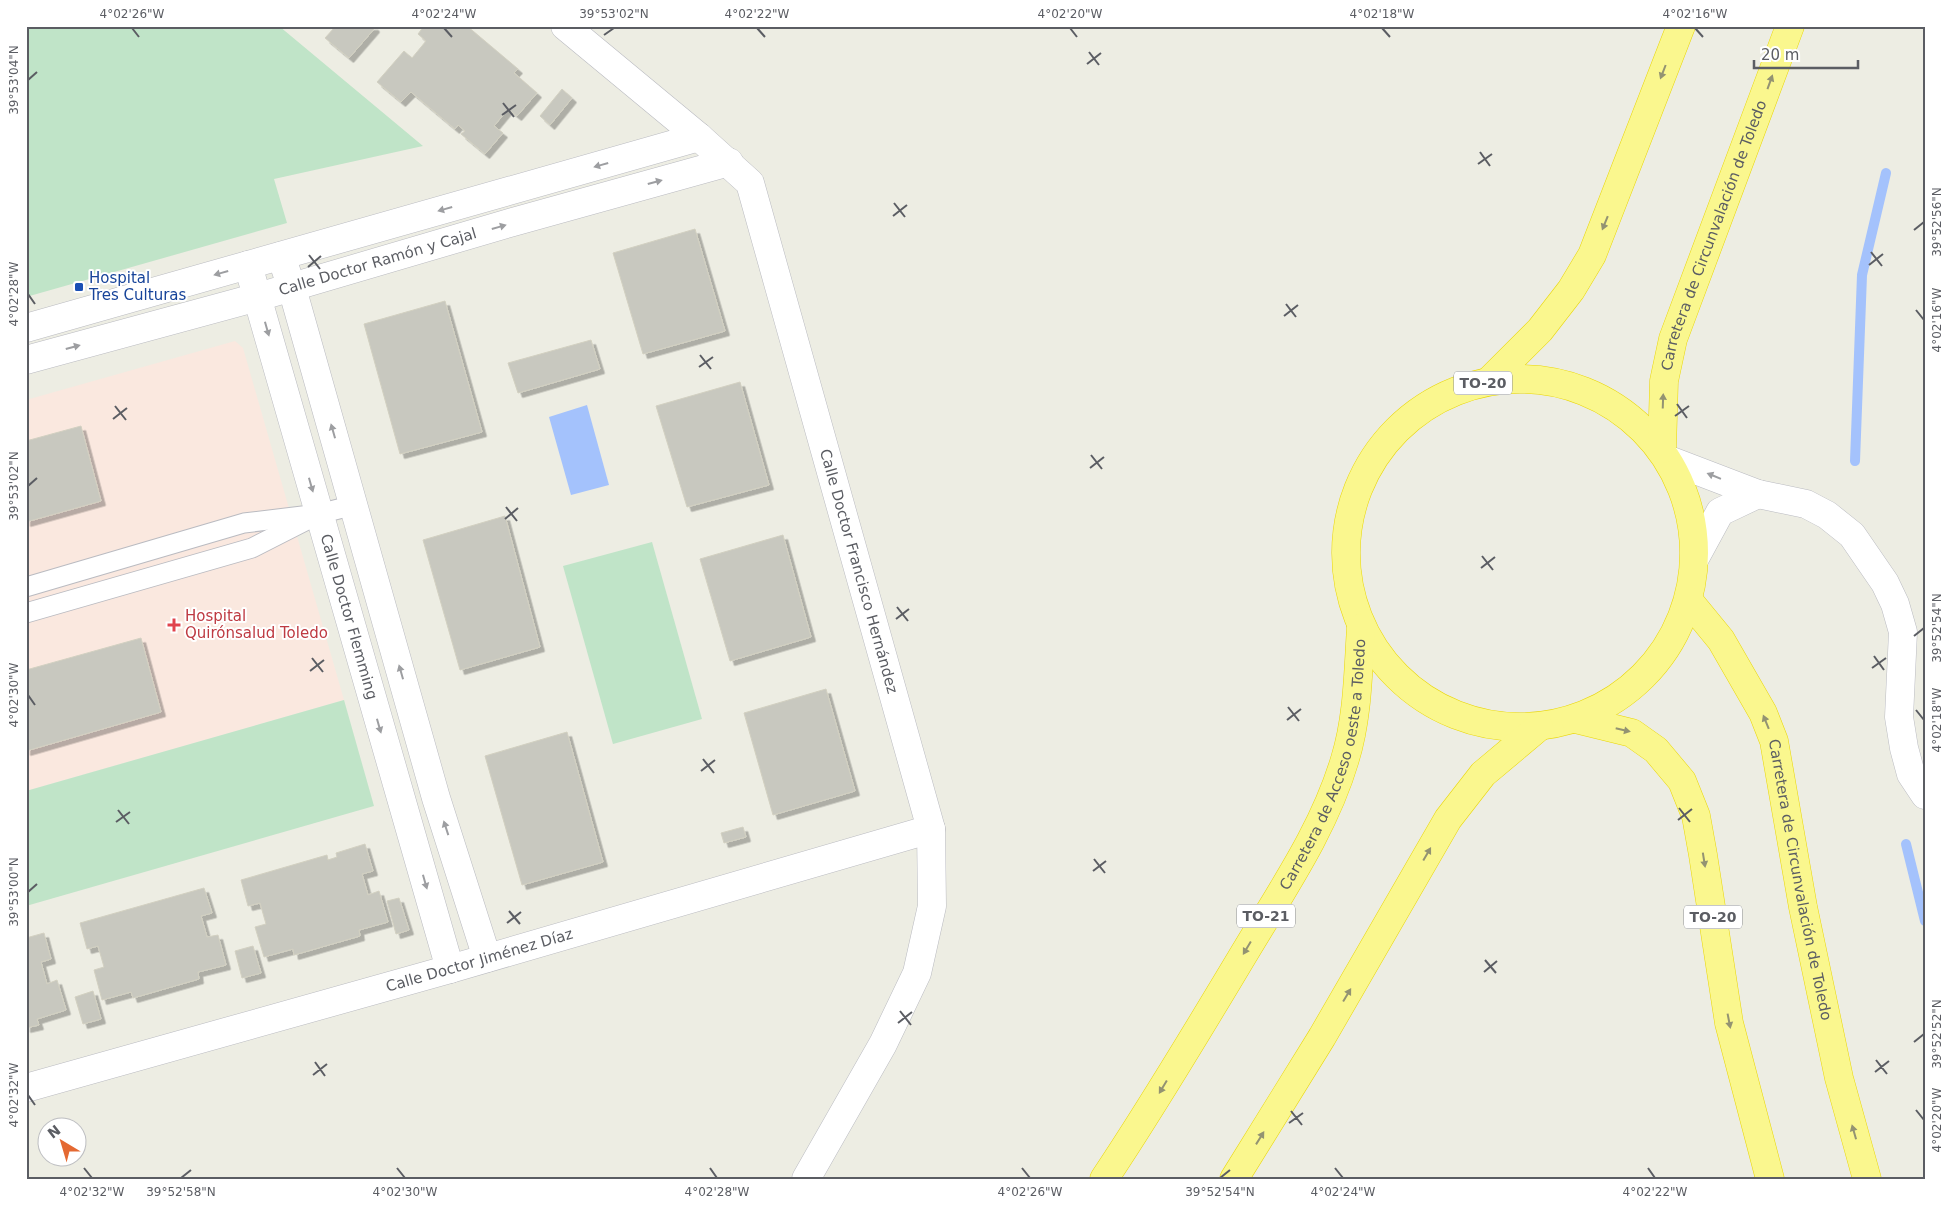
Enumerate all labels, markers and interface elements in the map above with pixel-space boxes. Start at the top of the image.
text: 4°02'26"W [100,7,165,21]
text: 4°02'24"W [412,7,477,21]
text: 39°53'02"N [579,7,649,21]
text: 4°02'22"W [725,7,790,21]
text: 4°02'20"W [1038,7,1103,21]
text: 4°02'18"W [1350,7,1415,21]
text: 4°02'16"W [1663,7,1728,21]
scale bar [1754,38,1857,70]
text: 39°53'04"N [7,45,21,115]
text: 20 m [1761,46,1799,64]
one-way arrow [1659,65,1667,80]
one-way arrow [1767,74,1774,89]
street label: Carretera de Circunvalación de Toledo [1657,98,1770,372]
one-way arrow [594,161,609,169]
one-way arrow [648,178,663,186]
text: 39°52'56"N [1930,187,1944,257]
one-way arrow [437,206,452,214]
one-way arrow [1601,216,1608,231]
one-way arrow [492,222,507,230]
street label: Calle Doctor Ramón y Cajal [276,224,479,299]
text: 4°02'28"W [7,261,21,326]
place label: Hospital Tres Culturas [88,269,187,304]
one-way arrow [214,269,229,277]
marker: Hospital Tres Culturas [73,281,85,293]
text: 4°02'16"W [1930,287,1944,352]
one-way arrow [263,321,271,336]
one-way arrow [66,343,81,351]
road number: TO-20 [1454,372,1512,394]
one-way arrow [1660,392,1668,408]
one-way arrow [328,424,336,439]
street label: Calle Doctor Francisco Hernández [816,447,902,696]
text: 39°53'02"N [7,451,21,521]
one-way arrow [1706,472,1721,480]
one-way arrow [307,478,315,493]
street label: Calle Doctor Flemming [317,532,381,702]
text: 39°52'54"N [1930,593,1944,663]
place label: Hospital Quirónsalud Toledo [185,607,328,642]
marker: Hospital Quirónsalud Toledo [167,618,181,632]
street label: Carretera de Acceso oeste a Toledo [1276,638,1369,893]
text: 4°02'30"W [7,662,21,727]
one-way arrow [396,664,404,679]
text: 4°02'18"W [1930,687,1944,752]
one-way arrow [1762,715,1770,729]
one-way arrow [376,718,384,733]
one-way arrow [1615,726,1630,734]
street label: Carretera de Circunvalación de Toledo [1765,738,1836,1022]
one-way arrow [441,820,449,835]
one-way arrow [1423,847,1432,860]
one-way arrow [1701,853,1709,869]
text: 39°53'00"N [7,857,21,927]
one-way arrow [421,874,429,889]
road number: TO-21 [1237,904,1295,928]
road number: TO-20 [1684,906,1742,929]
street label: Calle Doctor Jiménez Díaz [384,925,575,996]
one-way arrow [1242,942,1251,955]
one-way arrow [1343,988,1352,1001]
text: 39°52'52"N [1930,999,1944,1069]
one-way arrow [1725,1013,1733,1029]
text: 4°02'32"W [7,1062,21,1127]
one-way arrow [1159,1081,1168,1094]
text: 4°02'20"W [1930,1087,1944,1152]
north arrow [38,1118,88,1168]
text: N [44,1122,64,1142]
one-way arrow [1850,1124,1858,1139]
one-way arrow [1256,1131,1265,1144]
text: 4°02'32"W [60,1185,125,1199]
text: 39°52'58"N [146,1185,216,1199]
text: 4°02'30"W [373,1185,438,1199]
text: 4°02'28"W [685,1185,750,1199]
text: 4°02'26"W [998,1185,1063,1199]
text: 39°52'54"N [1185,1185,1255,1199]
text: 4°02'24"W [1311,1185,1376,1199]
text: 4°02'22"W [1623,1185,1688,1199]

